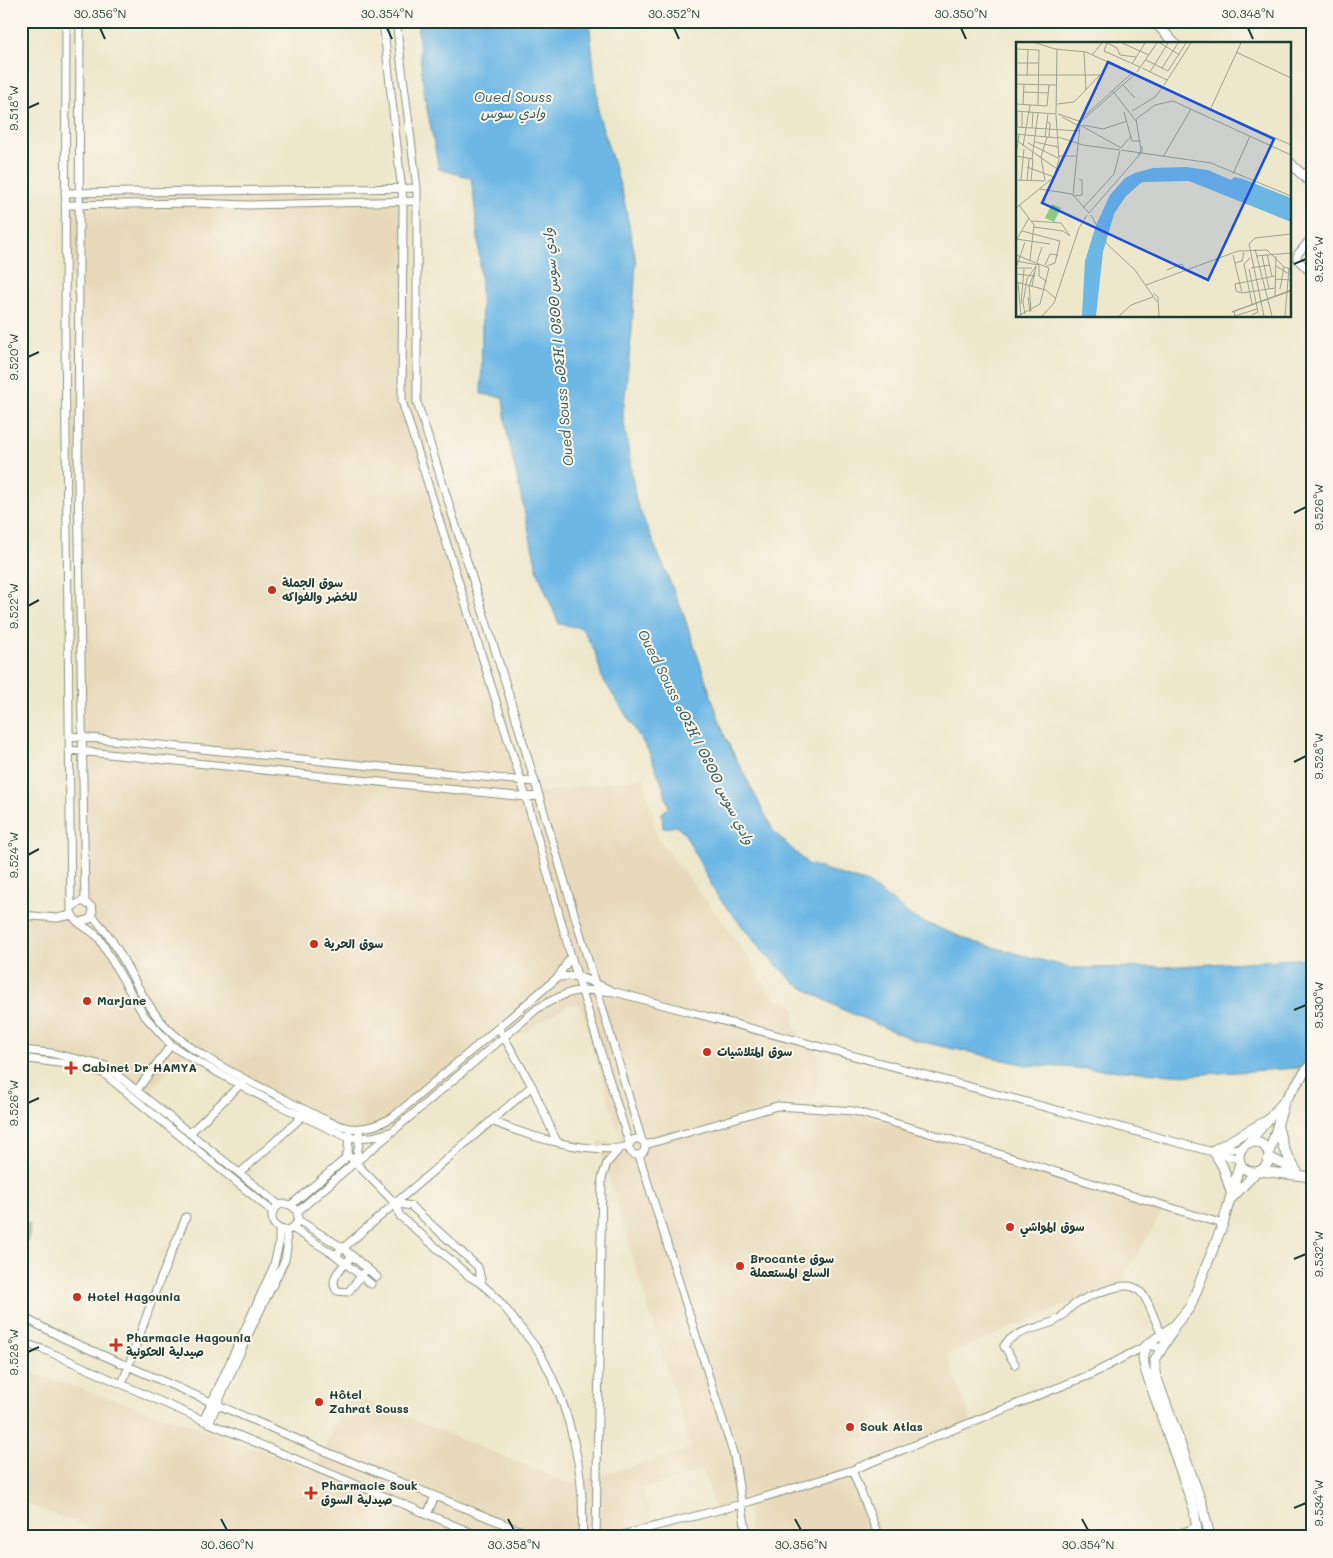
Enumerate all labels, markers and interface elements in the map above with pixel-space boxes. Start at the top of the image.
text: 30.356°N [74,5,126,21]
text: 30.354°N [361,5,413,21]
text: 30.352°N [648,5,700,21]
text: 30.350°N [935,5,987,21]
text: 30.348°N [1222,5,1274,21]
inset map [1016,42,1290,318]
text: 9.518°W [5,85,21,131]
water label: Oued Souss وادي سوس [474,87,552,124]
water label: Oued Souss ⴰⵙⵉⴼ ⵏ ⵙⵓⵙⵙ وادي سوس [538,226,579,467]
text: 9.524°W [1310,236,1326,282]
text: 9.520°W [5,334,21,380]
text: 9.526°W [1310,484,1326,530]
place label: سوق الجملة للخضر والفواكه [282,574,358,605]
text: 9.522°W [5,583,21,629]
marker: سوق الجملة للخضر والفواكه [266,584,278,596]
water label: Oued Souss ⴰⵙⵉⴼ ⵏ ⵙⵓⵙⵙ وادي سوس [632,626,759,849]
text: 9.528°W [1310,733,1326,779]
text: 9.524°W [5,832,21,878]
place label: سوق الحرية [324,935,383,952]
marker: سوق الحرية [308,938,320,950]
text: 9.530°W [1310,981,1326,1029]
place label: Marjane [97,992,146,1008]
marker: Marjane [81,995,93,1007]
place label: سوق المتلاشيات [717,1043,792,1060]
marker: سوق المتلاشيات [701,1046,713,1058]
place label: Cabinet Dr HAMYA [82,1059,197,1075]
marker: Cabinet Dr HAMYA [64,1061,78,1075]
text: 9.526°W [5,1080,21,1126]
place label: سوق المواشي [1020,1218,1085,1238]
marker: سوق المواشي [1004,1221,1016,1233]
text: 9.532°W [1310,1231,1326,1277]
place label: Brocante سوق السلع المستعملة [750,1250,834,1282]
marker: Brocante سوق السلع المستعملة [734,1260,746,1272]
place label: Hotel Hagounia [87,1288,181,1304]
marker: Hotel Hagounia [71,1291,83,1303]
text: 9.528°W [5,1329,21,1375]
place label: Pharmacie Hagounia صيدلية الحكونية [126,1329,251,1360]
marker: Pharmacie Hagounia صيدلية الحكونية [110,1339,122,1351]
place label: Hôtel Zahrat Souss [329,1386,409,1416]
marker: Hôtel Zahrat Souss [313,1396,325,1408]
place label: Souk Atlas [860,1418,923,1434]
marker: Souk Atlas [844,1421,856,1433]
place label: Pharmacie Souk صيدلية السوق [321,1477,418,1508]
text: 9.534°W [1310,1480,1326,1526]
marker: Pharmacie Souk صيدلية السوق [305,1487,317,1499]
text: 30.360°N [200,1536,254,1552]
text: 30.358°N [488,1536,540,1552]
text: 30.356°N [775,1536,827,1552]
text: 30.354°N [1062,1536,1114,1552]

